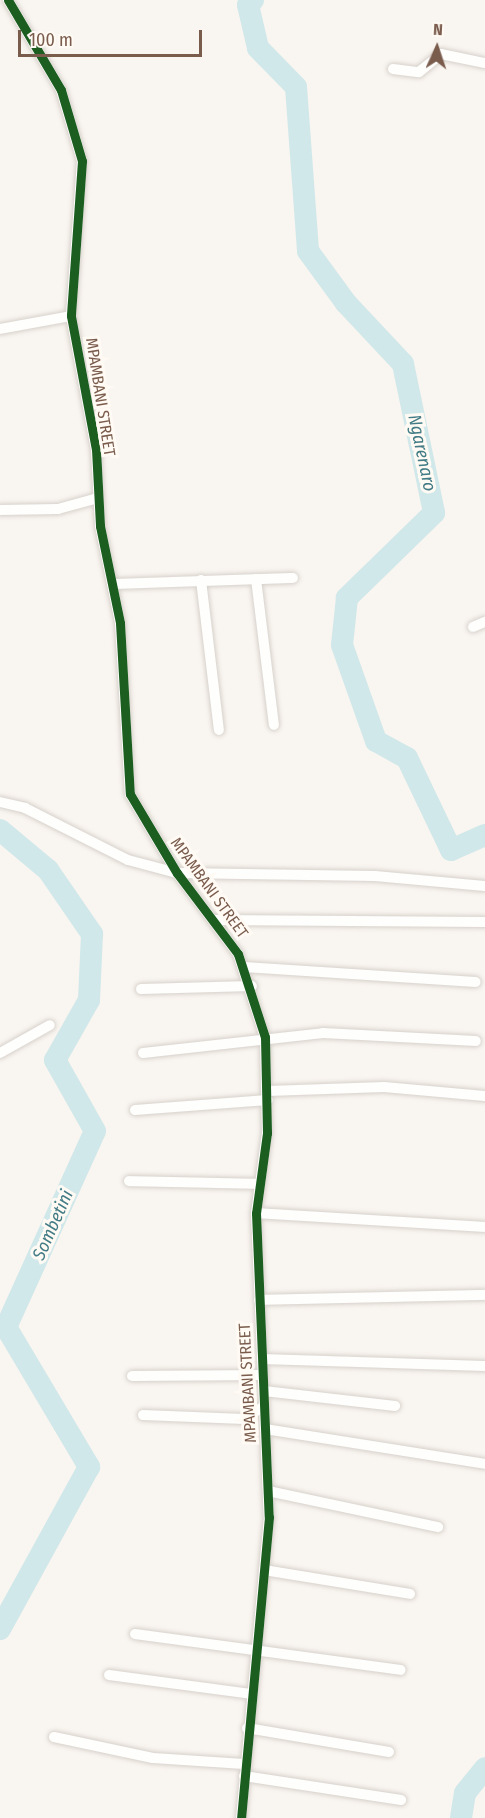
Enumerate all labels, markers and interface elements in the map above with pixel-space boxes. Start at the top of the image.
scale bar [21,18,206,56]
north arrow [407,18,467,78]
text: N [433,20,443,39]
text: 100 m [29,29,73,51]
street label: MPAMBANI STREET [81,337,119,457]
water label: Ngarenaro [403,413,441,493]
street label: MPAMBANI STREET [166,834,252,942]
water label: Sombetini [28,1187,78,1263]
street label: MPAMBANI STREET [235,1323,261,1443]

